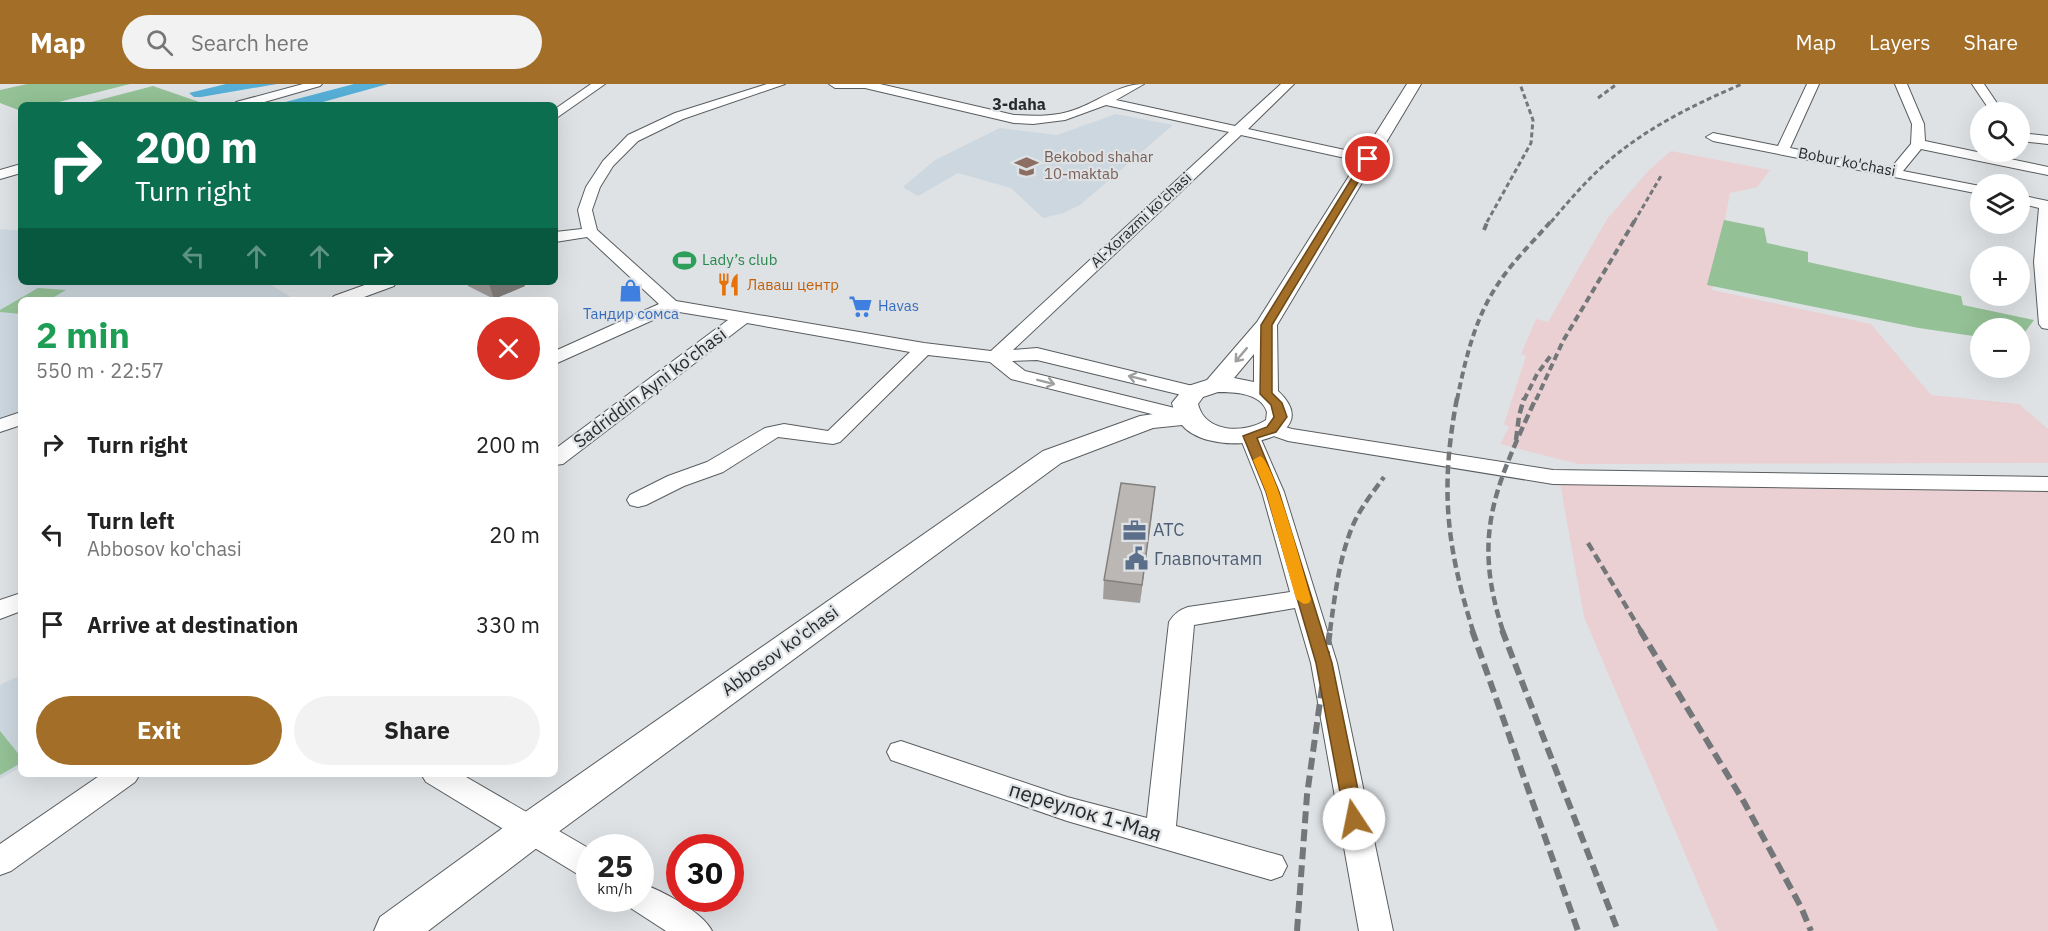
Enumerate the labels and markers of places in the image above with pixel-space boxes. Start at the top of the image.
pin [1342,133,1393,184]
place label: Bekobod shahar 10-maktab [1044,147,1154,183]
school or university icon: Bekobod shahar 10-maktab [1013,153,1039,179]
sports icon: Lady’s club [671,247,697,273]
place label: Lady’s club [702,250,777,269]
restaurant icon: Лаваш центр [716,272,742,298]
place label: Лаваш центр [747,275,839,294]
shop icon: Тандир сомса [618,277,644,303]
supermarket icon: Havas [847,293,873,319]
place label: Havas [878,296,919,315]
place label: Тандир сомса [583,304,679,323]
office icon: АТС [1122,517,1148,543]
place label: АТС [1153,518,1184,541]
public building icon: Главпочтамп [1123,546,1149,572]
place label: Главпочтамп [1154,547,1262,570]

